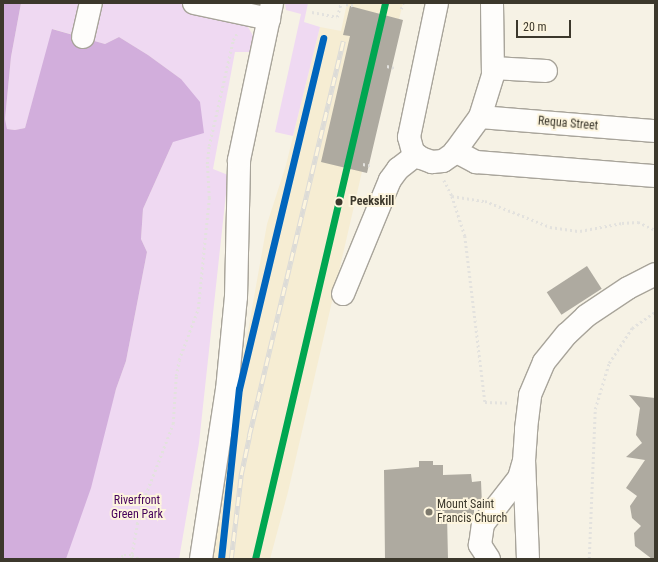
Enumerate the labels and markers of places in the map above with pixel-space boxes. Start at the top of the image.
marker: Peekskill [332,195,346,209]
place label: Peekskill [350,195,394,209]
place label: Mount Saint Francis Church [437,498,507,526]
marker: Mount Saint Francis Church [424,507,434,517]

